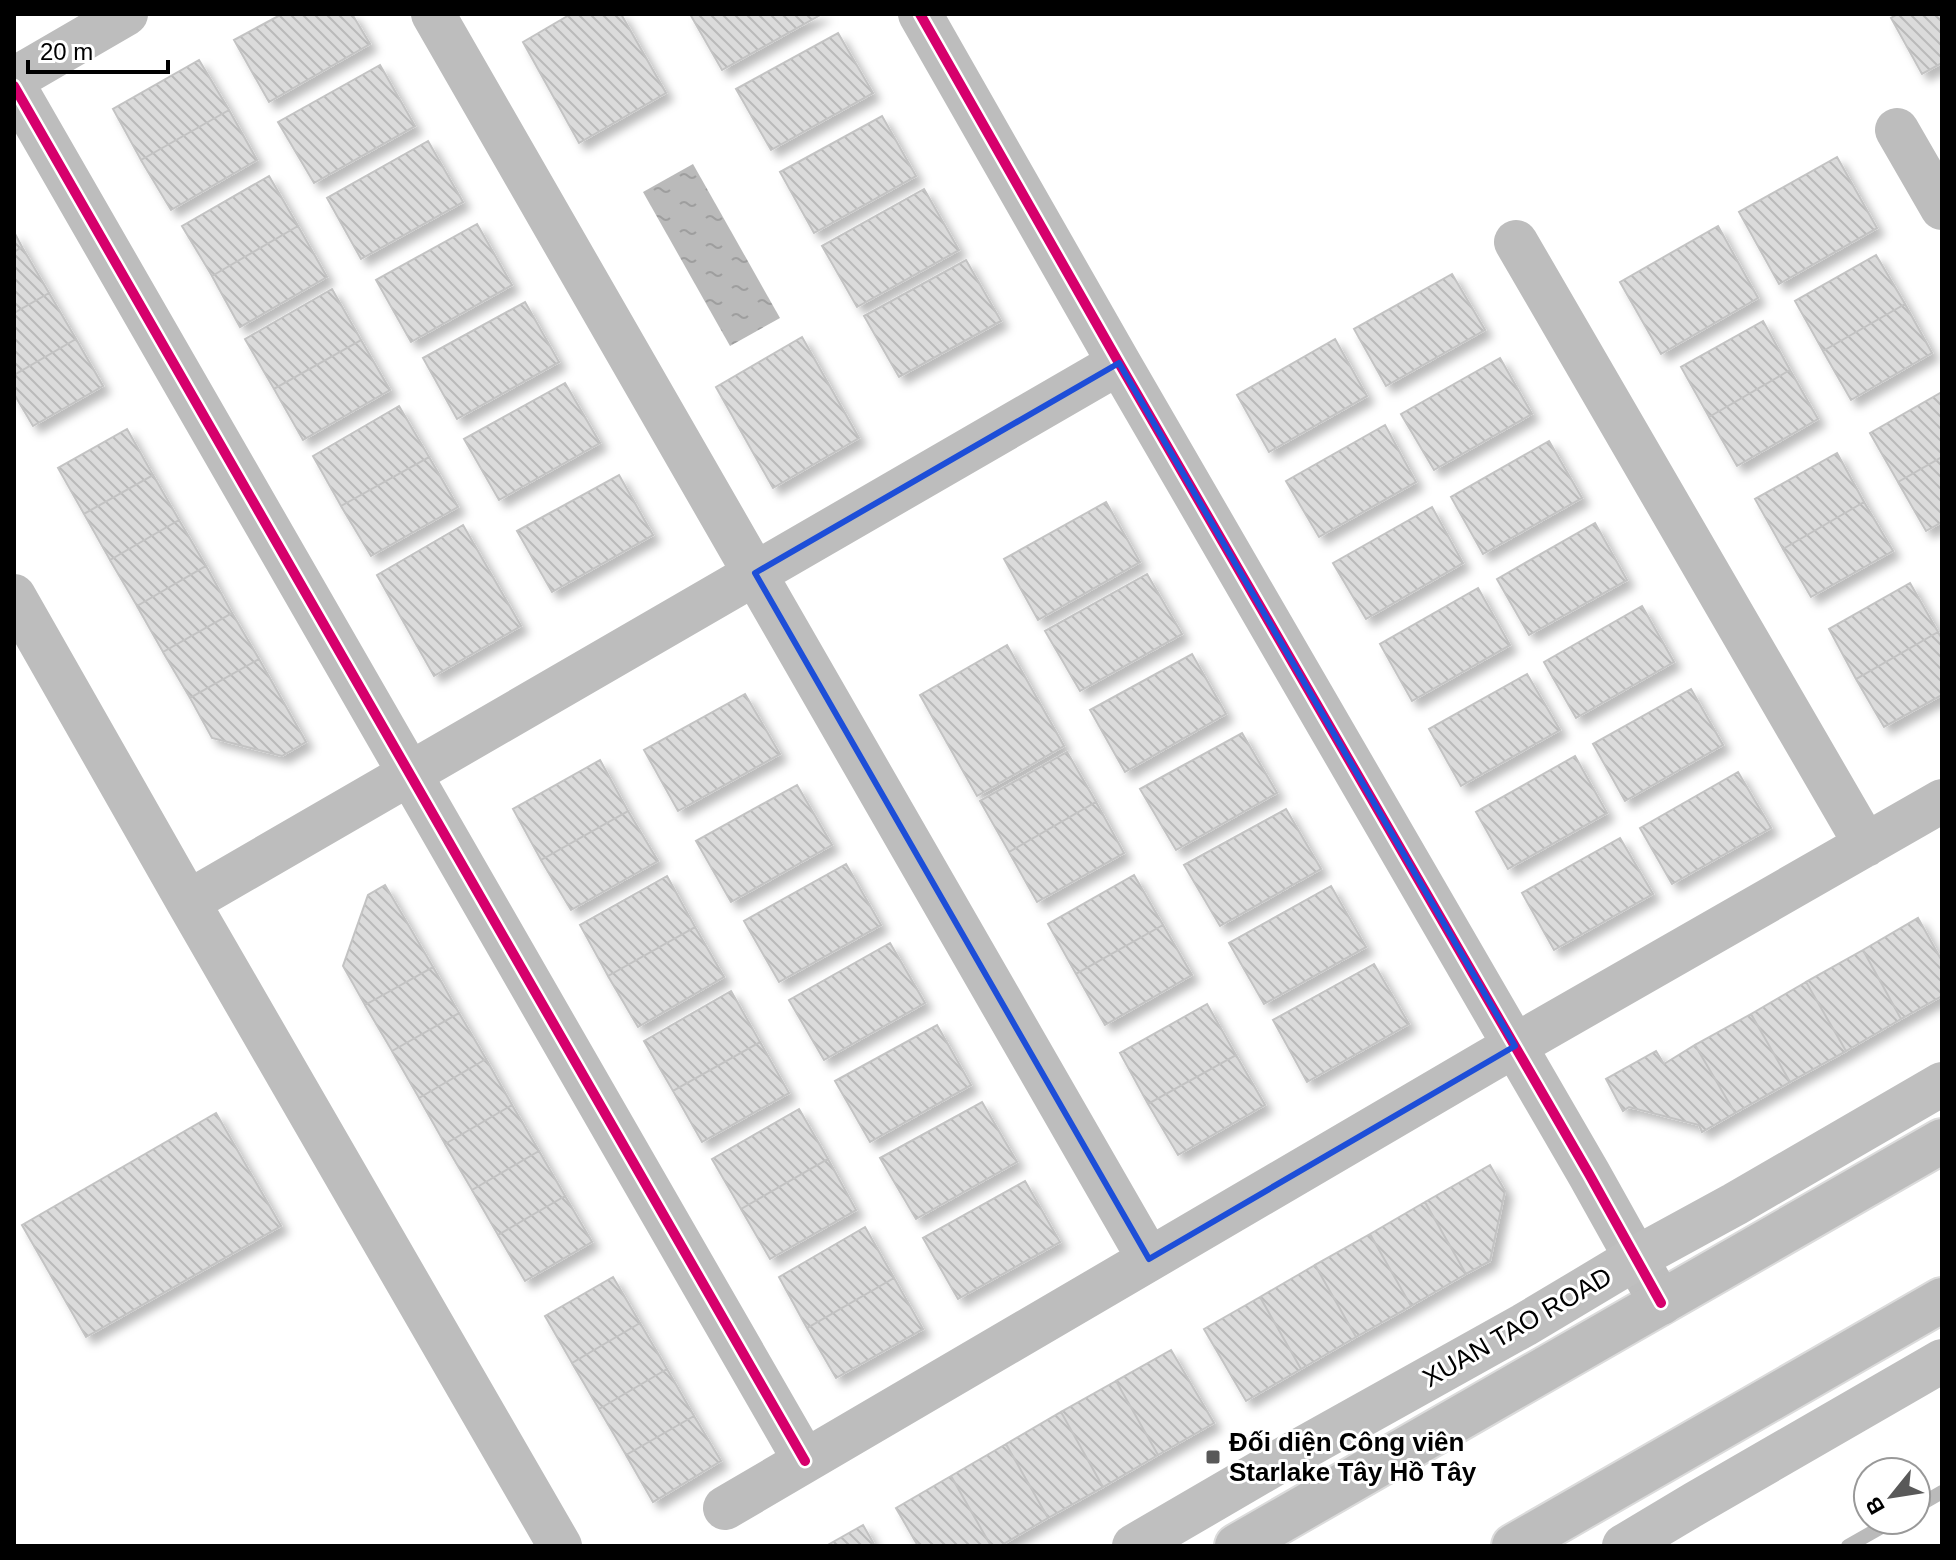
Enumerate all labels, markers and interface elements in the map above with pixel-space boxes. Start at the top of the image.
scale bar [28,24,168,74]
text: 20 m [40,38,93,65]
street label: XUAN TAO ROAD [1417,1261,1617,1393]
place label: Đối diện Công viên Starlake Tây Hồ Tây [1229,1427,1477,1487]
marker: Đối diện Công viên Starlake Tây Hồ Tây [1204,1448,1222,1466]
north arrow [1852,1456,1932,1536]
text: B [1860,1493,1890,1519]

